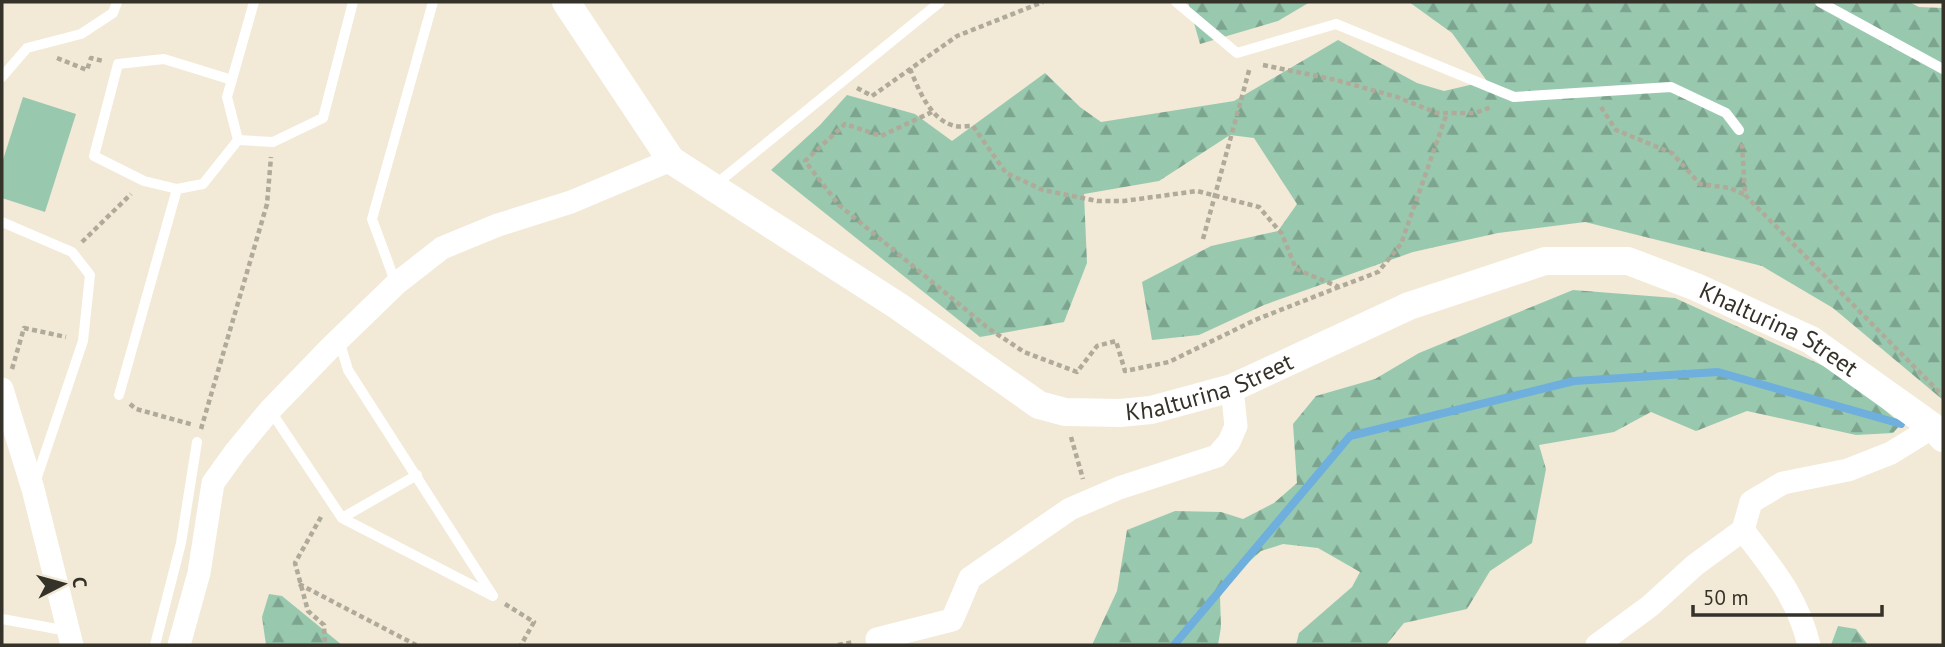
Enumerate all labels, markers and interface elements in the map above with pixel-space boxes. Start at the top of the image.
street label: Khalturina Street [1695,275,1864,384]
street label: Khalturina Street [1124,346,1298,427]
north arrow [28,549,98,619]
scale bar [1693,574,1882,618]
text: С [67,576,92,589]
text: 50 m [1703,584,1749,611]

